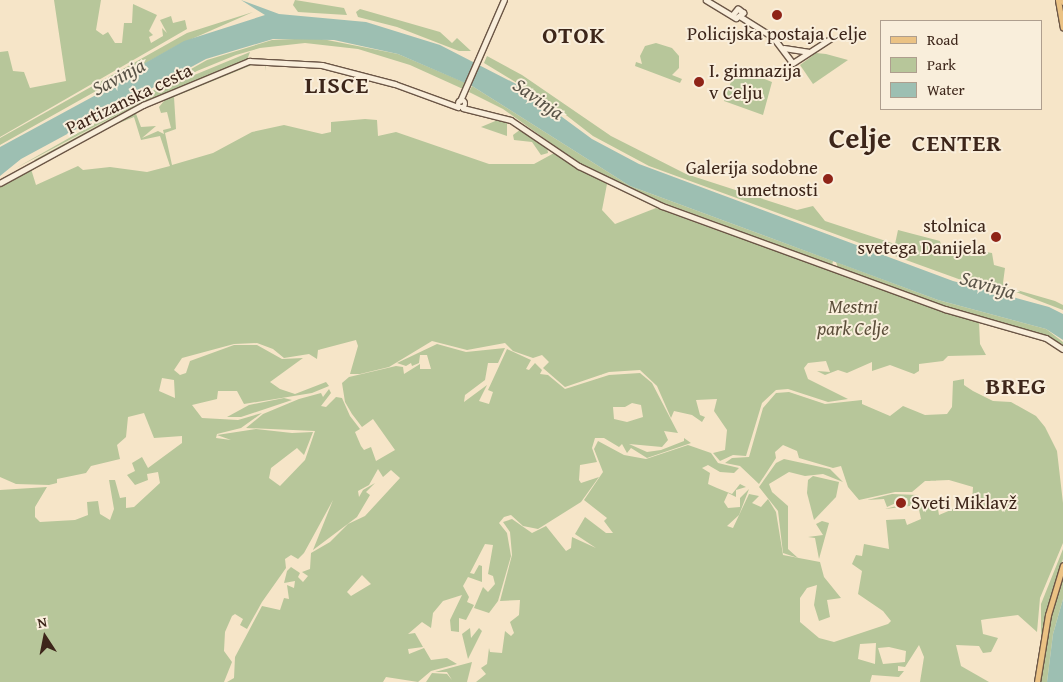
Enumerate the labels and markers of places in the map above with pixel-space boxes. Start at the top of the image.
marker: Policijska postaja Celje [771,9,783,21]
place label: Policijska postaja Celje [687,23,867,45]
place label: I. gimnazija v Celju [709,60,801,104]
marker: I. gimnazija v Celju [693,76,705,88]
place label: Galerija sodobne umetnosti [686,157,818,201]
marker: Galerija sodobne umetnosti [822,173,834,185]
place label: stolnica svetega Danijela [857,215,986,259]
marker: stolnica svetega Danijela [990,231,1002,243]
place label: Sveti Miklavž [911,492,1017,514]
marker: Sveti Miklavž [895,497,907,509]

